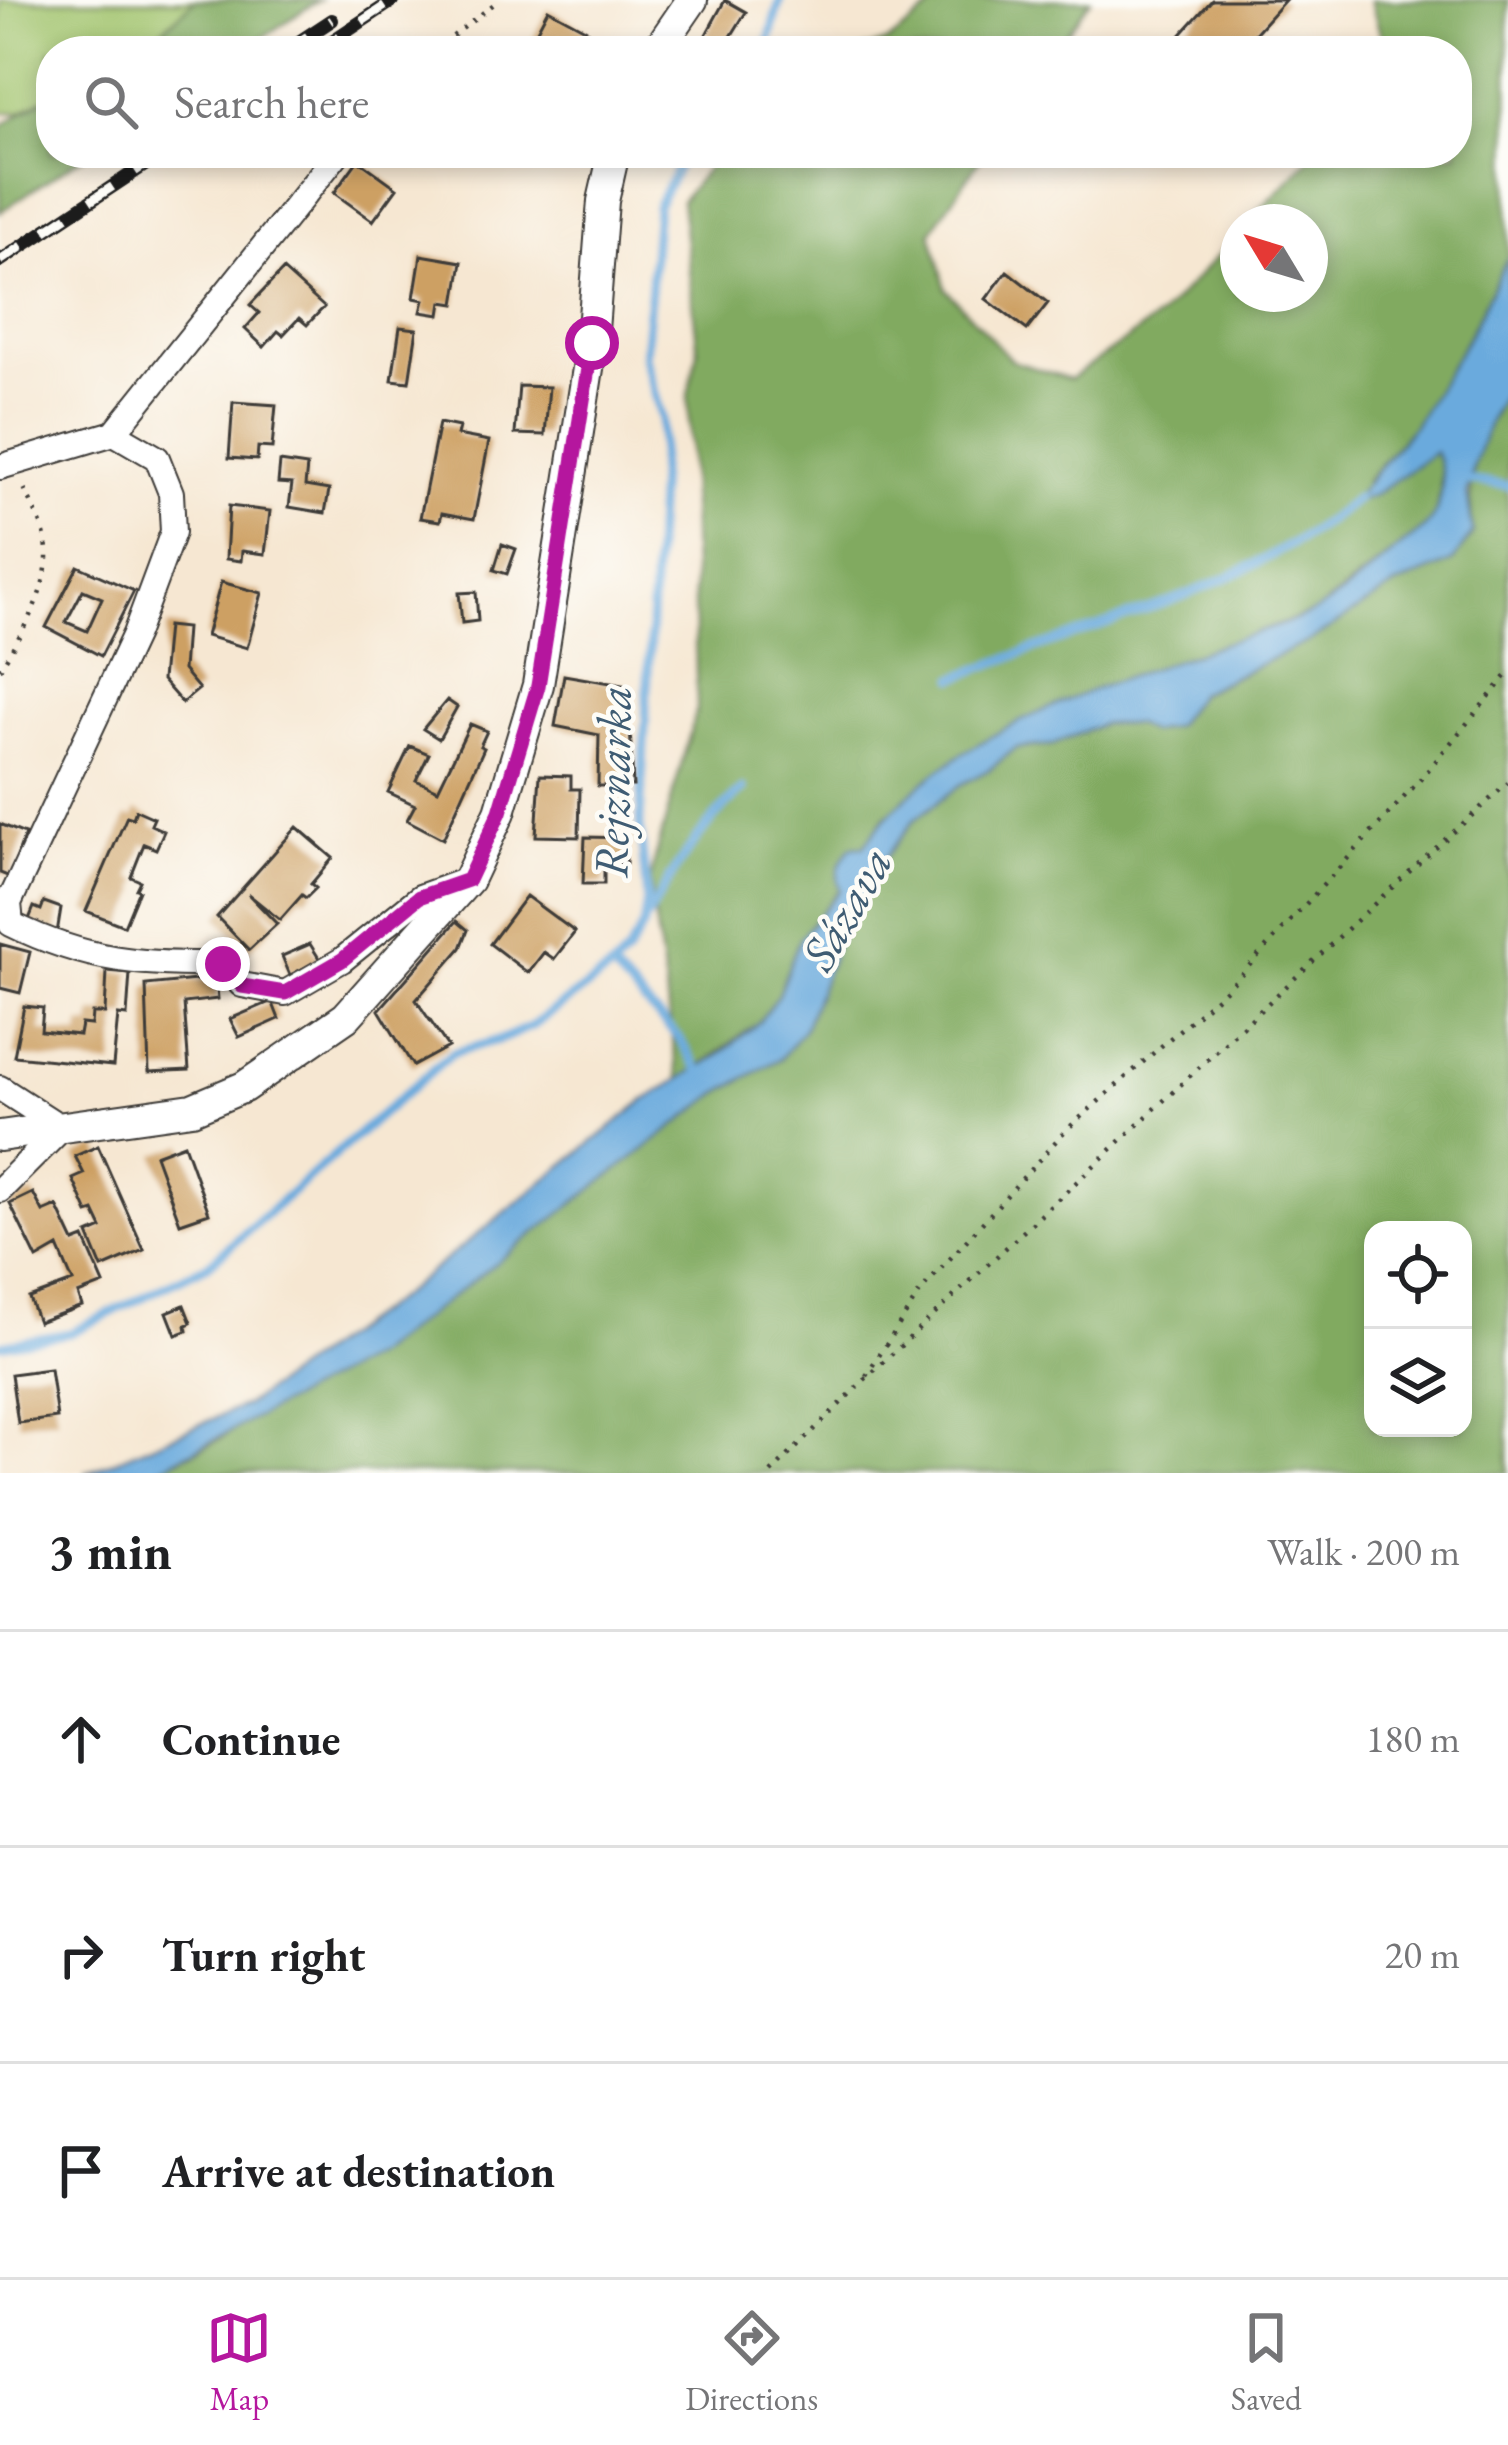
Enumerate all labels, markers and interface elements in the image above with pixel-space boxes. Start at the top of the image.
search box [36,36,1472,168]
icon: search [78,69,144,135]
text: Search here [174,73,369,131]
north arrow [1220,204,1328,312]
route start [565,316,619,370]
water label: Rejznarka [579,685,645,879]
water label: Sázava [786,836,906,981]
route end [196,937,250,991]
map controls [1364,1221,1472,1437]
button: locate [1364,1221,1472,1329]
button: layers [1364,1329,1472,1437]
text: 3 min [48,1518,172,1584]
text: Walk · 200 m [1267,1526,1460,1577]
icon: ahead [48,1706,114,1772]
text: Continue [162,1710,340,1768]
text: 180 m [1366,1713,1460,1764]
icon: right [48,1922,114,1988]
text: Turn right [162,1926,365,1984]
text: 20 m [1384,1929,1460,1980]
icon: arrive [48,2138,114,2204]
text: Arrive at destination [162,2142,555,2200]
tab: Map [206,2305,272,2420]
tab: Directions [685,2305,818,2420]
tab: Saved [1231,2305,1302,2420]

